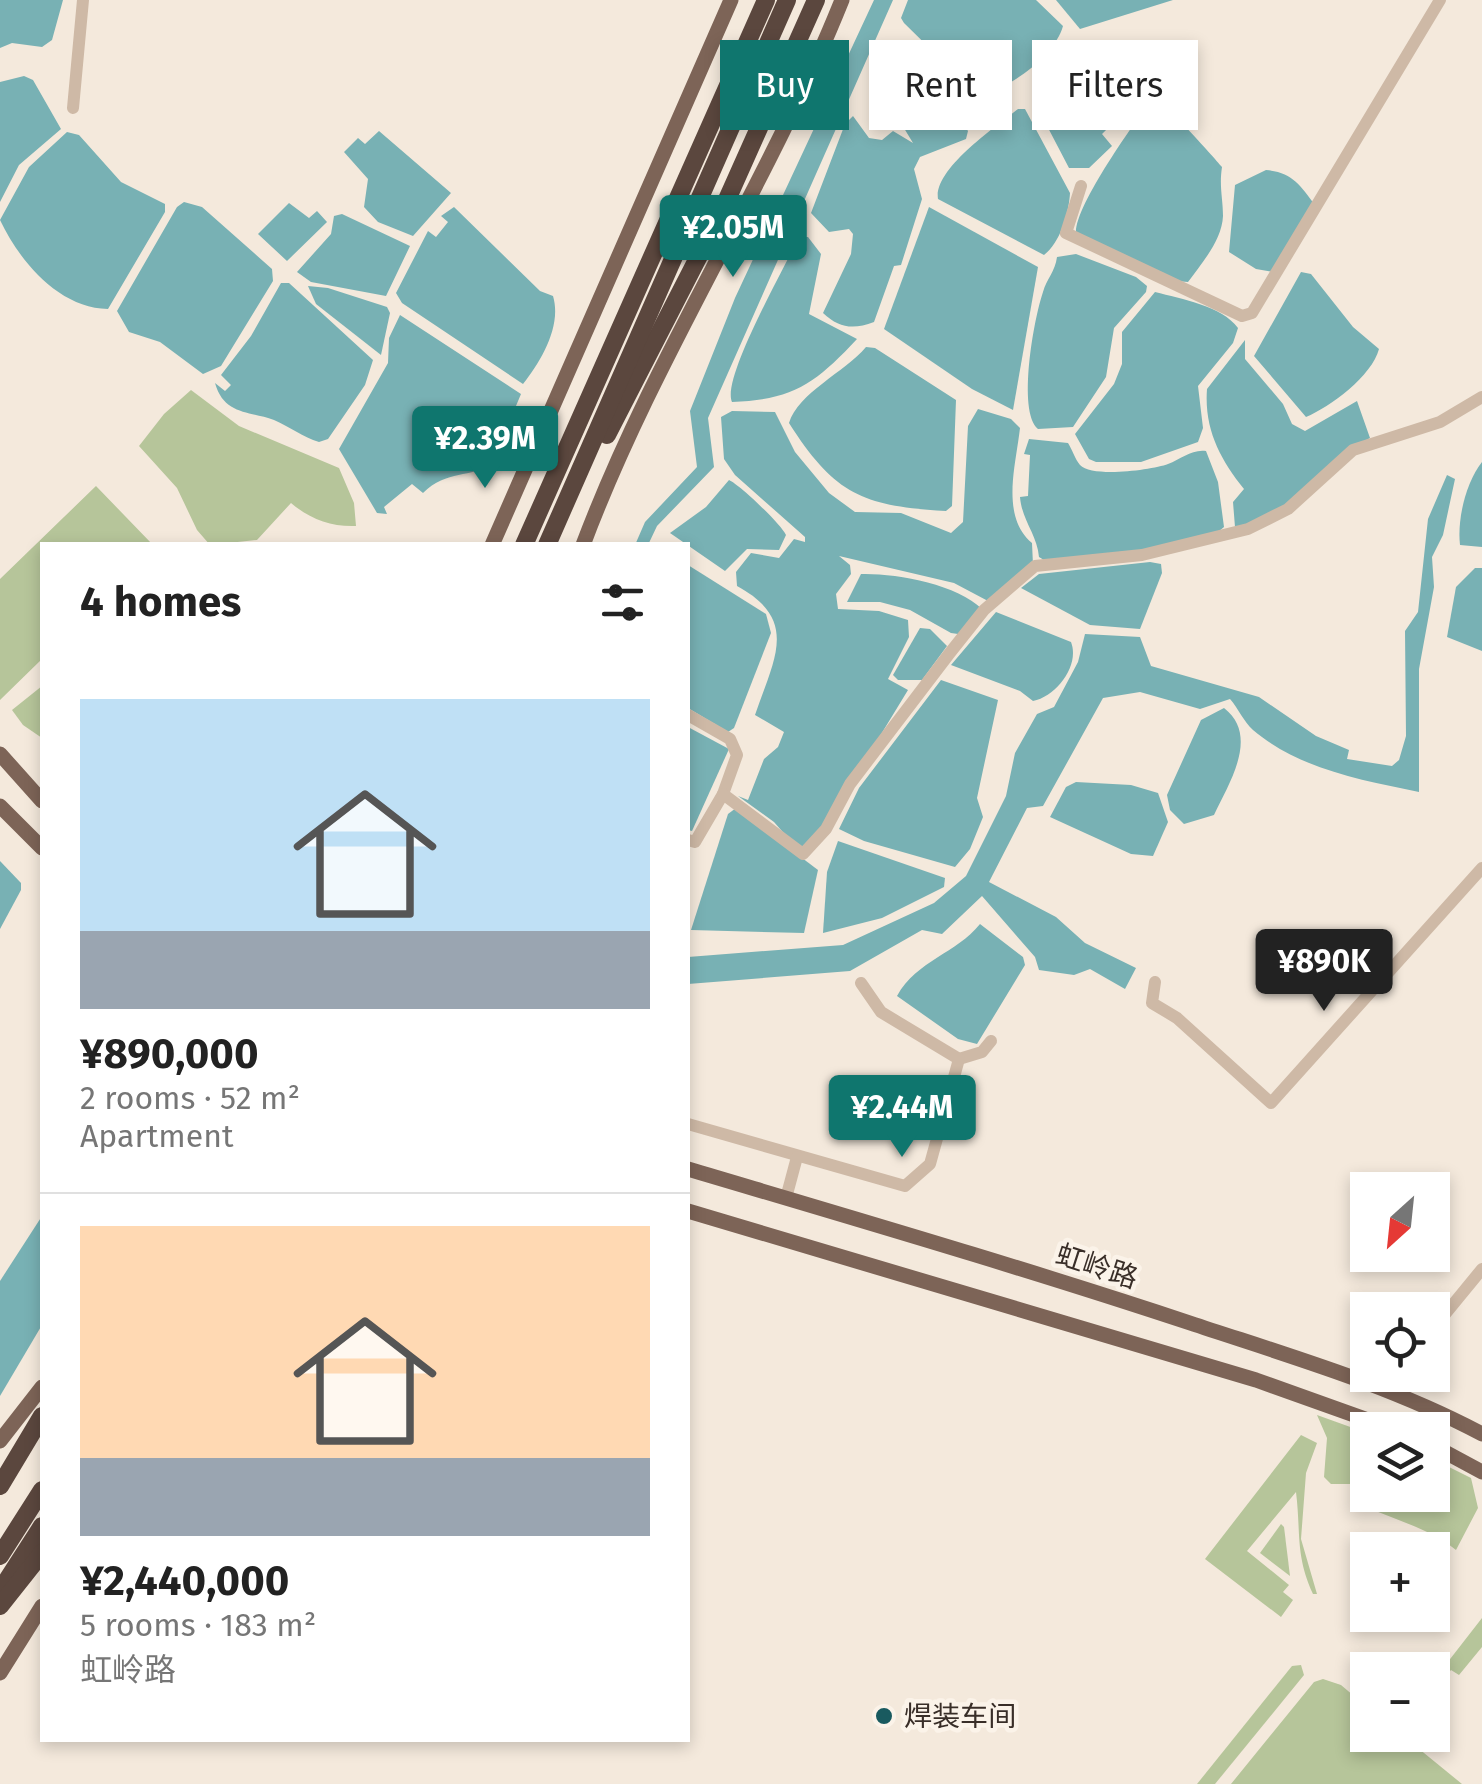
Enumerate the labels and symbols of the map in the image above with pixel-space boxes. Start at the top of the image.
pin: ¥2.05M [652,195,814,280]
pin: ¥2.39M [404,406,566,491]
pin: ¥890K [1254,929,1394,1014]
pin: ¥2.44M [821,1075,983,1160]
north arrow [1350,1172,1450,1272]
street label: 虹岭路 [1052,1238,1142,1295]
place label: 焊装车间 [904,1700,1016,1733]
marker: 焊装车间 [873,1705,895,1727]

